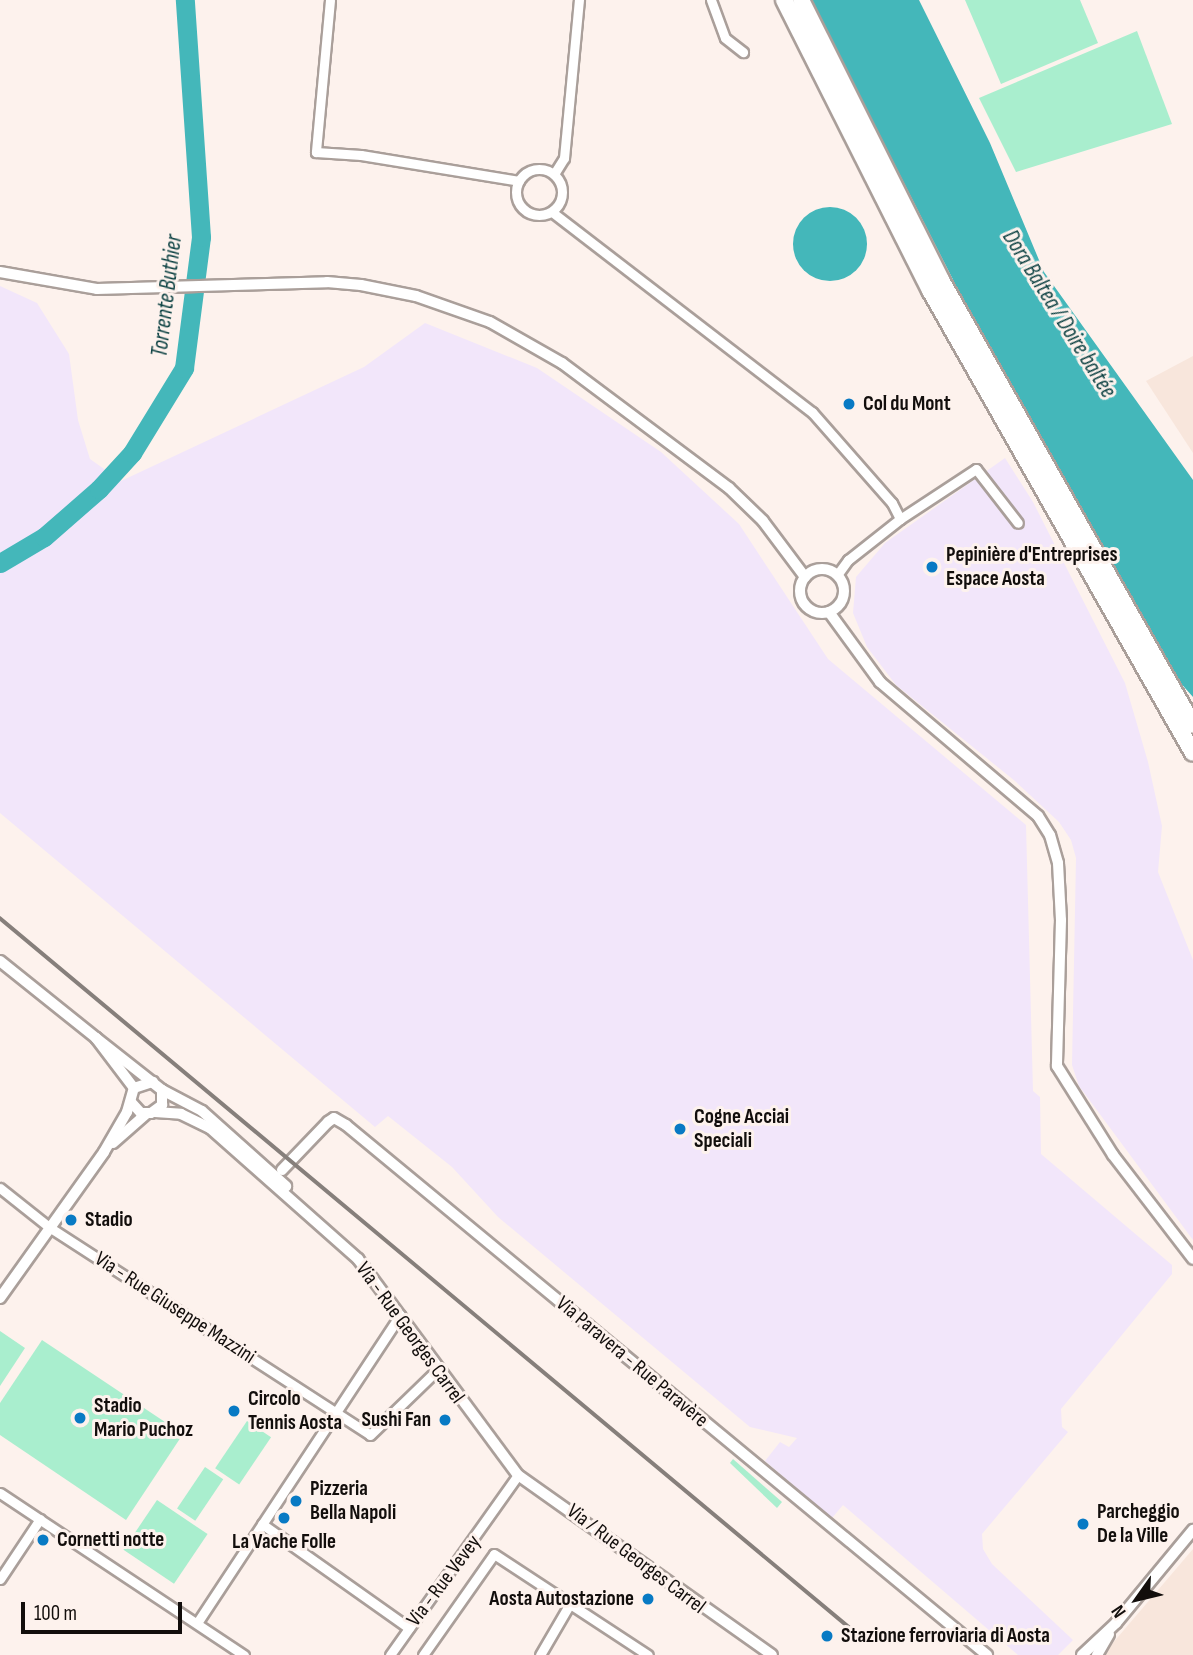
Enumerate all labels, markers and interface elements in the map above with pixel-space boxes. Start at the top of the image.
water label: Dora Baltea / Doire baltée [996,225,1122,403]
water label: Torrente Buthier [146,233,188,359]
place label: Col du Mont [863,391,951,417]
marker: Col du Mont [841,396,857,412]
place label: Pepinière d'Entreprises Espace Aosta [946,542,1117,592]
marker: Pepinière d'Entreprises Espace Aosta [924,559,940,575]
place label: Cogne Acciai Speciali [694,1104,789,1154]
marker: Cogne Acciai Speciali [672,1121,688,1137]
place label: Stadio [85,1207,133,1233]
marker: Stadio [63,1212,79,1228]
street label: Via - Rue Giuseppe Mazzini [90,1247,260,1369]
street label: Via - Rue Georges Carrel [350,1257,470,1409]
street label: Via Paravera - Rue Paravère [551,1291,713,1433]
place label: Circolo Tennis Aosta [248,1386,342,1436]
place label: Stadio Mario Puchoz [94,1393,193,1443]
marker: Circolo Tennis Aosta [226,1403,242,1419]
place label: Sushi Fan [361,1407,431,1433]
marker: Stadio Mario Puchoz [72,1410,88,1426]
marker: Sushi Fan [437,1412,453,1428]
place label: Pizzeria Bella Napoli [310,1476,396,1526]
marker: Pizzeria Bella Napoli [288,1493,304,1509]
street label: Via / Rue Georges Carrel [562,1499,710,1619]
place label: Parcheggio De la Ville [1097,1499,1180,1549]
marker: La Vache Folle [276,1510,292,1526]
marker: Parcheggio De la Ville [1075,1516,1091,1532]
place label: Cornetti notte [57,1527,164,1553]
place label: La Vache Folle [232,1529,336,1555]
street label: Via - Rue Vevey [402,1530,486,1632]
marker: Cornetti notte [35,1532,51,1548]
north arrow [1102,1564,1172,1634]
place label: Aosta Autostazione [489,1586,634,1612]
scale bar [24,1588,186,1632]
marker: Aosta Autostazione [640,1591,656,1607]
text: N [1107,1600,1132,1622]
text: 100 m [34,1601,77,1626]
place label: Stazione ferroviaria di Aosta [841,1623,1050,1649]
marker: Stazione ferroviaria di Aosta [819,1628,835,1644]

